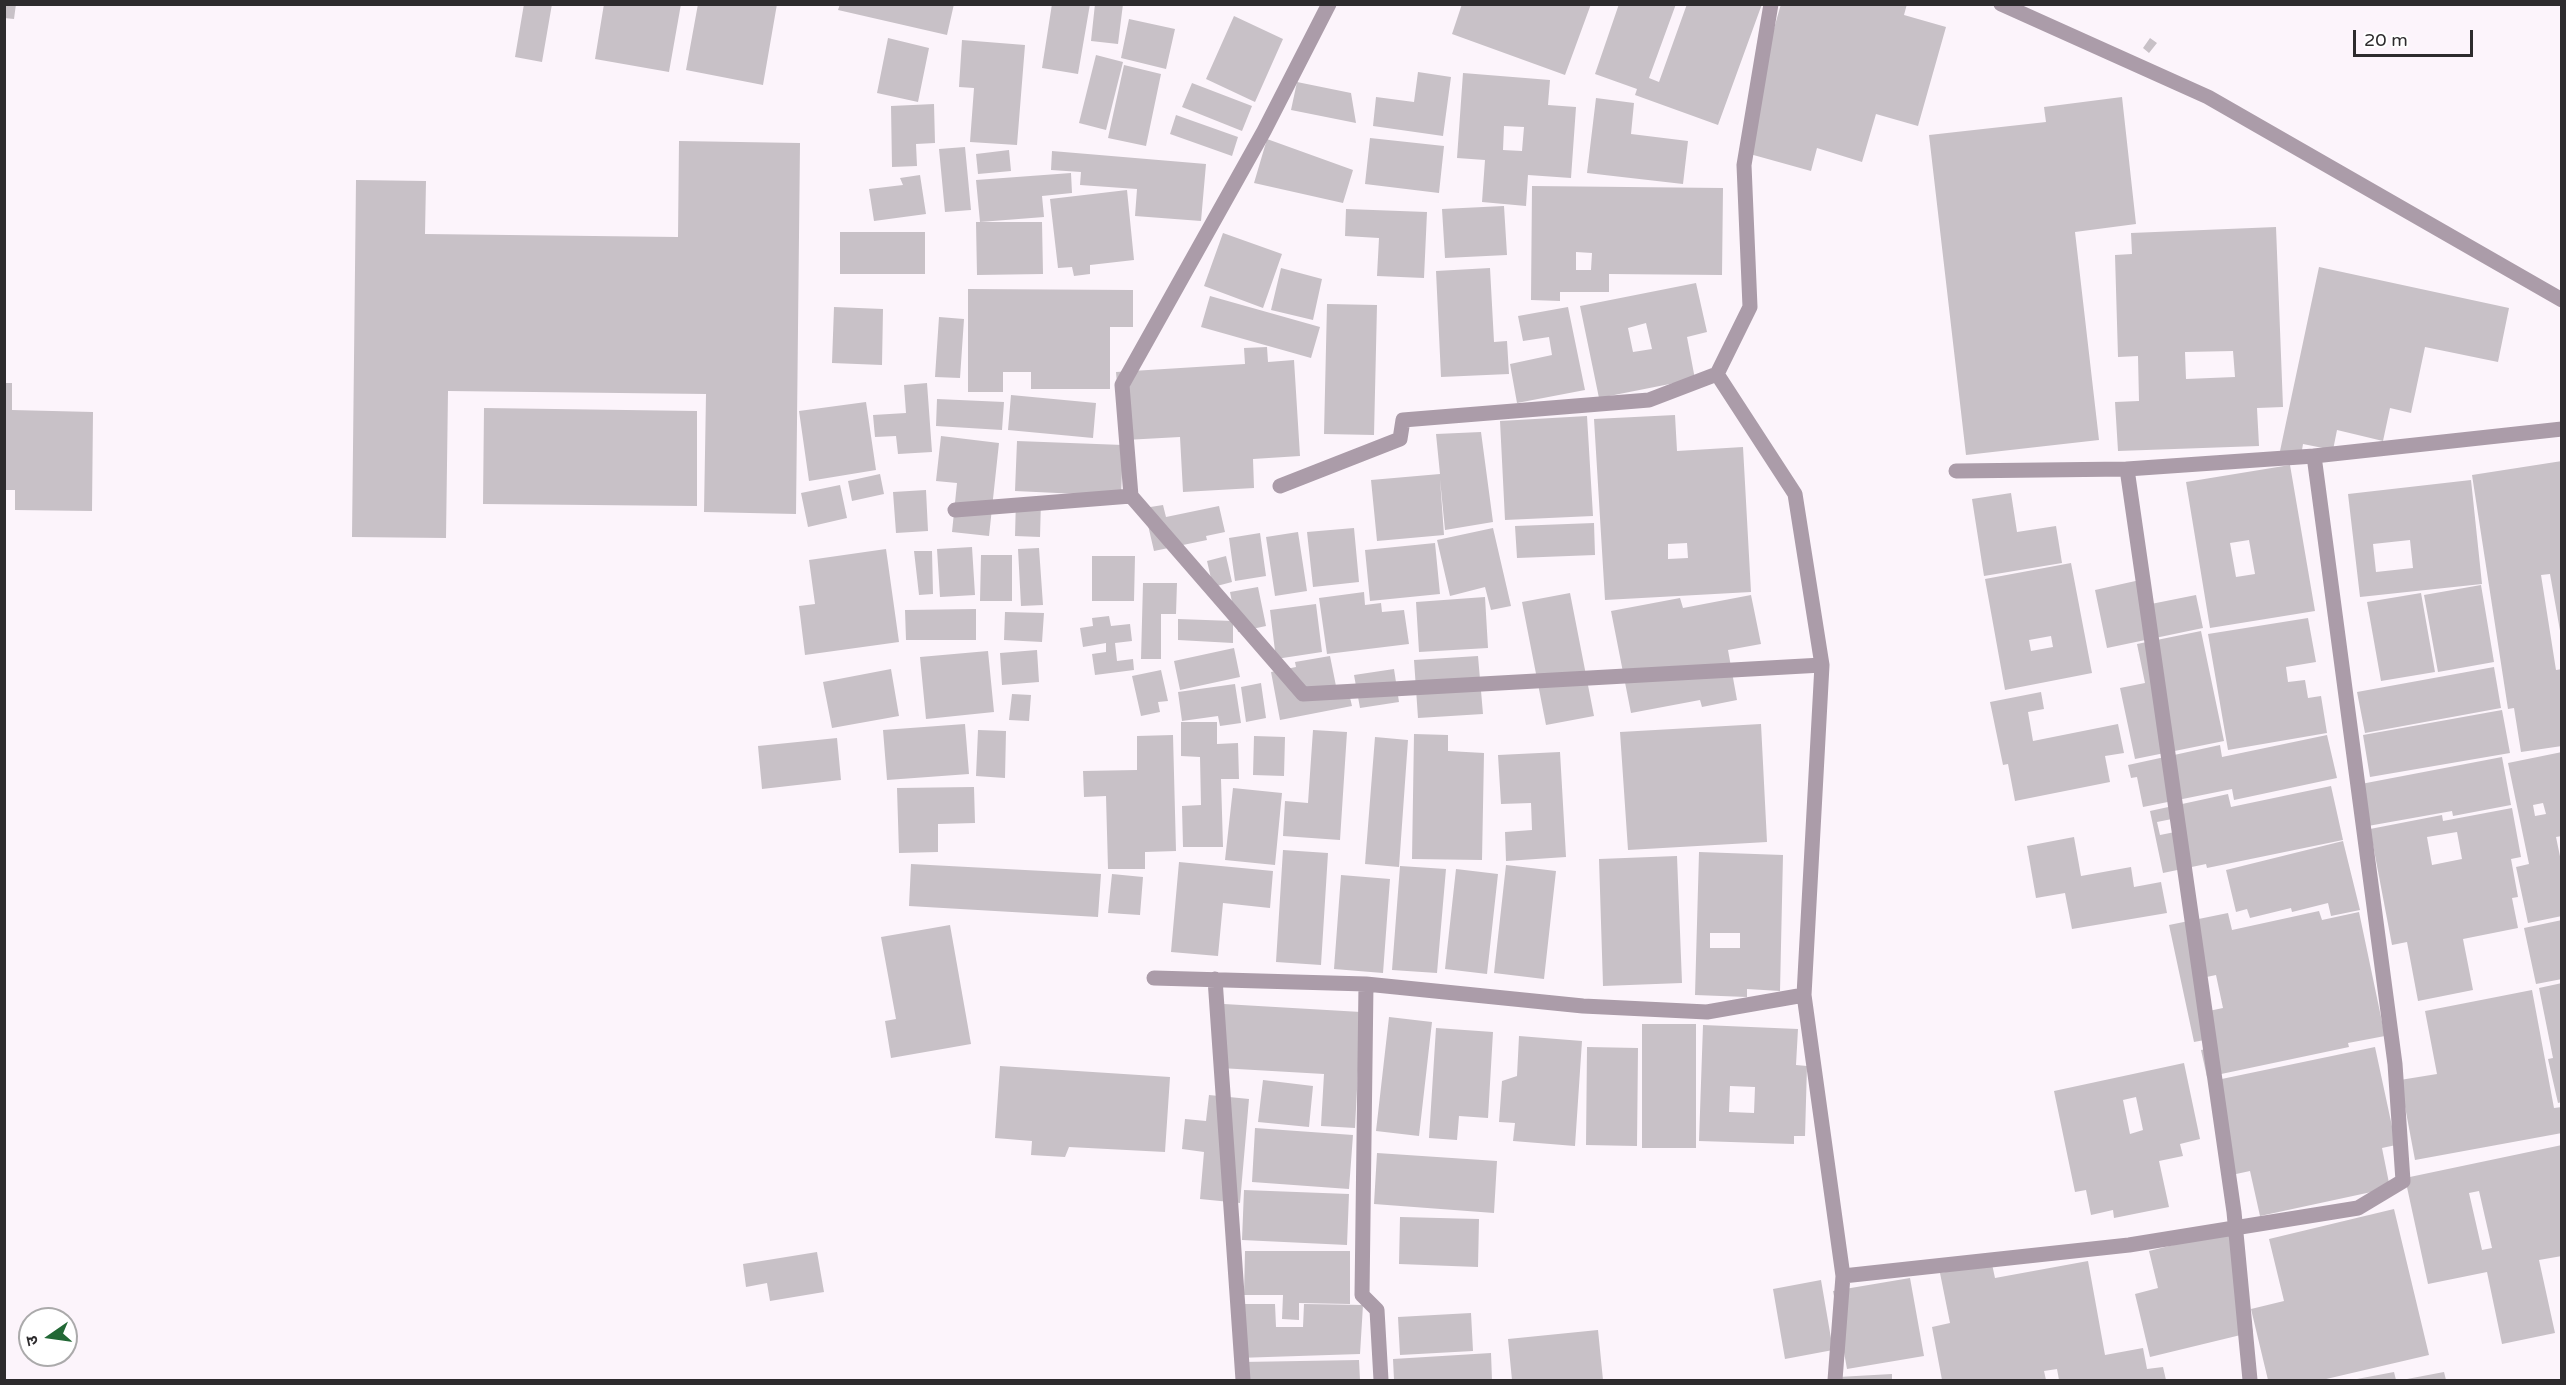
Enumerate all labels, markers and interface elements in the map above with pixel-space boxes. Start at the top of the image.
scale bar [2356,18,2476,56]
text: 20 m [2364,29,2408,51]
north arrow [18,1307,78,1367]
text: उ [22,1334,43,1347]

